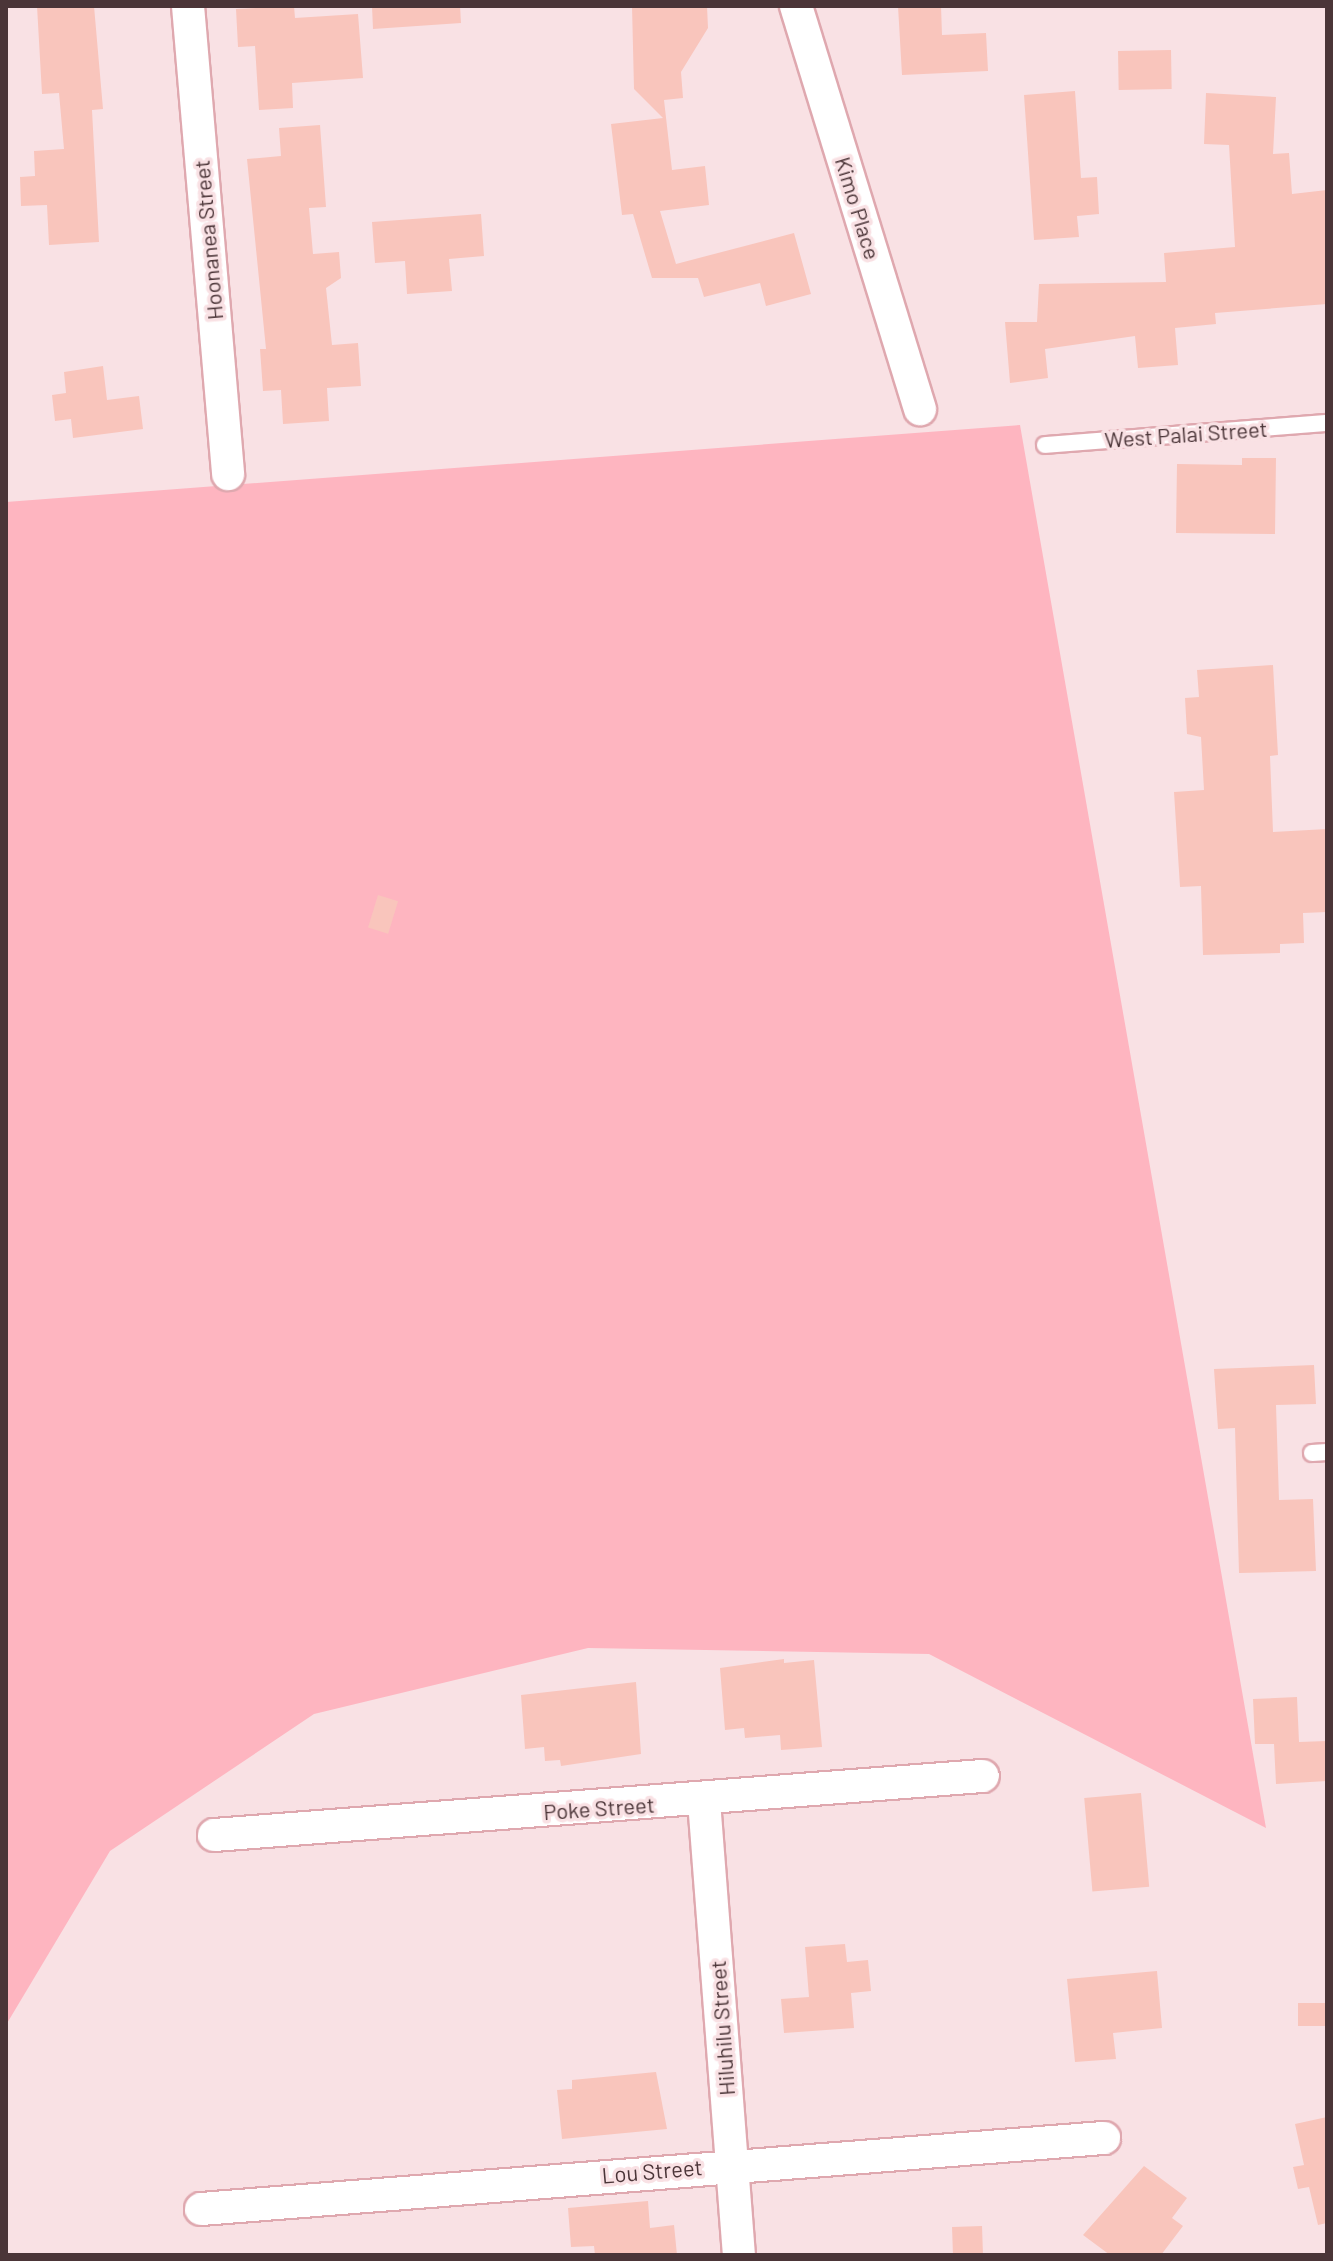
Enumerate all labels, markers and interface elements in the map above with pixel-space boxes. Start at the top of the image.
street label: Kimo Place [830,154,886,262]
street label: Hoonanea Street [188,159,228,321]
street label: West Palai Street [1104,415,1268,453]
street label: Poke Street [543,1791,655,1825]
street label: Hiluhilu Street [704,1959,740,2097]
street label: Lou Street [601,2153,703,2189]

